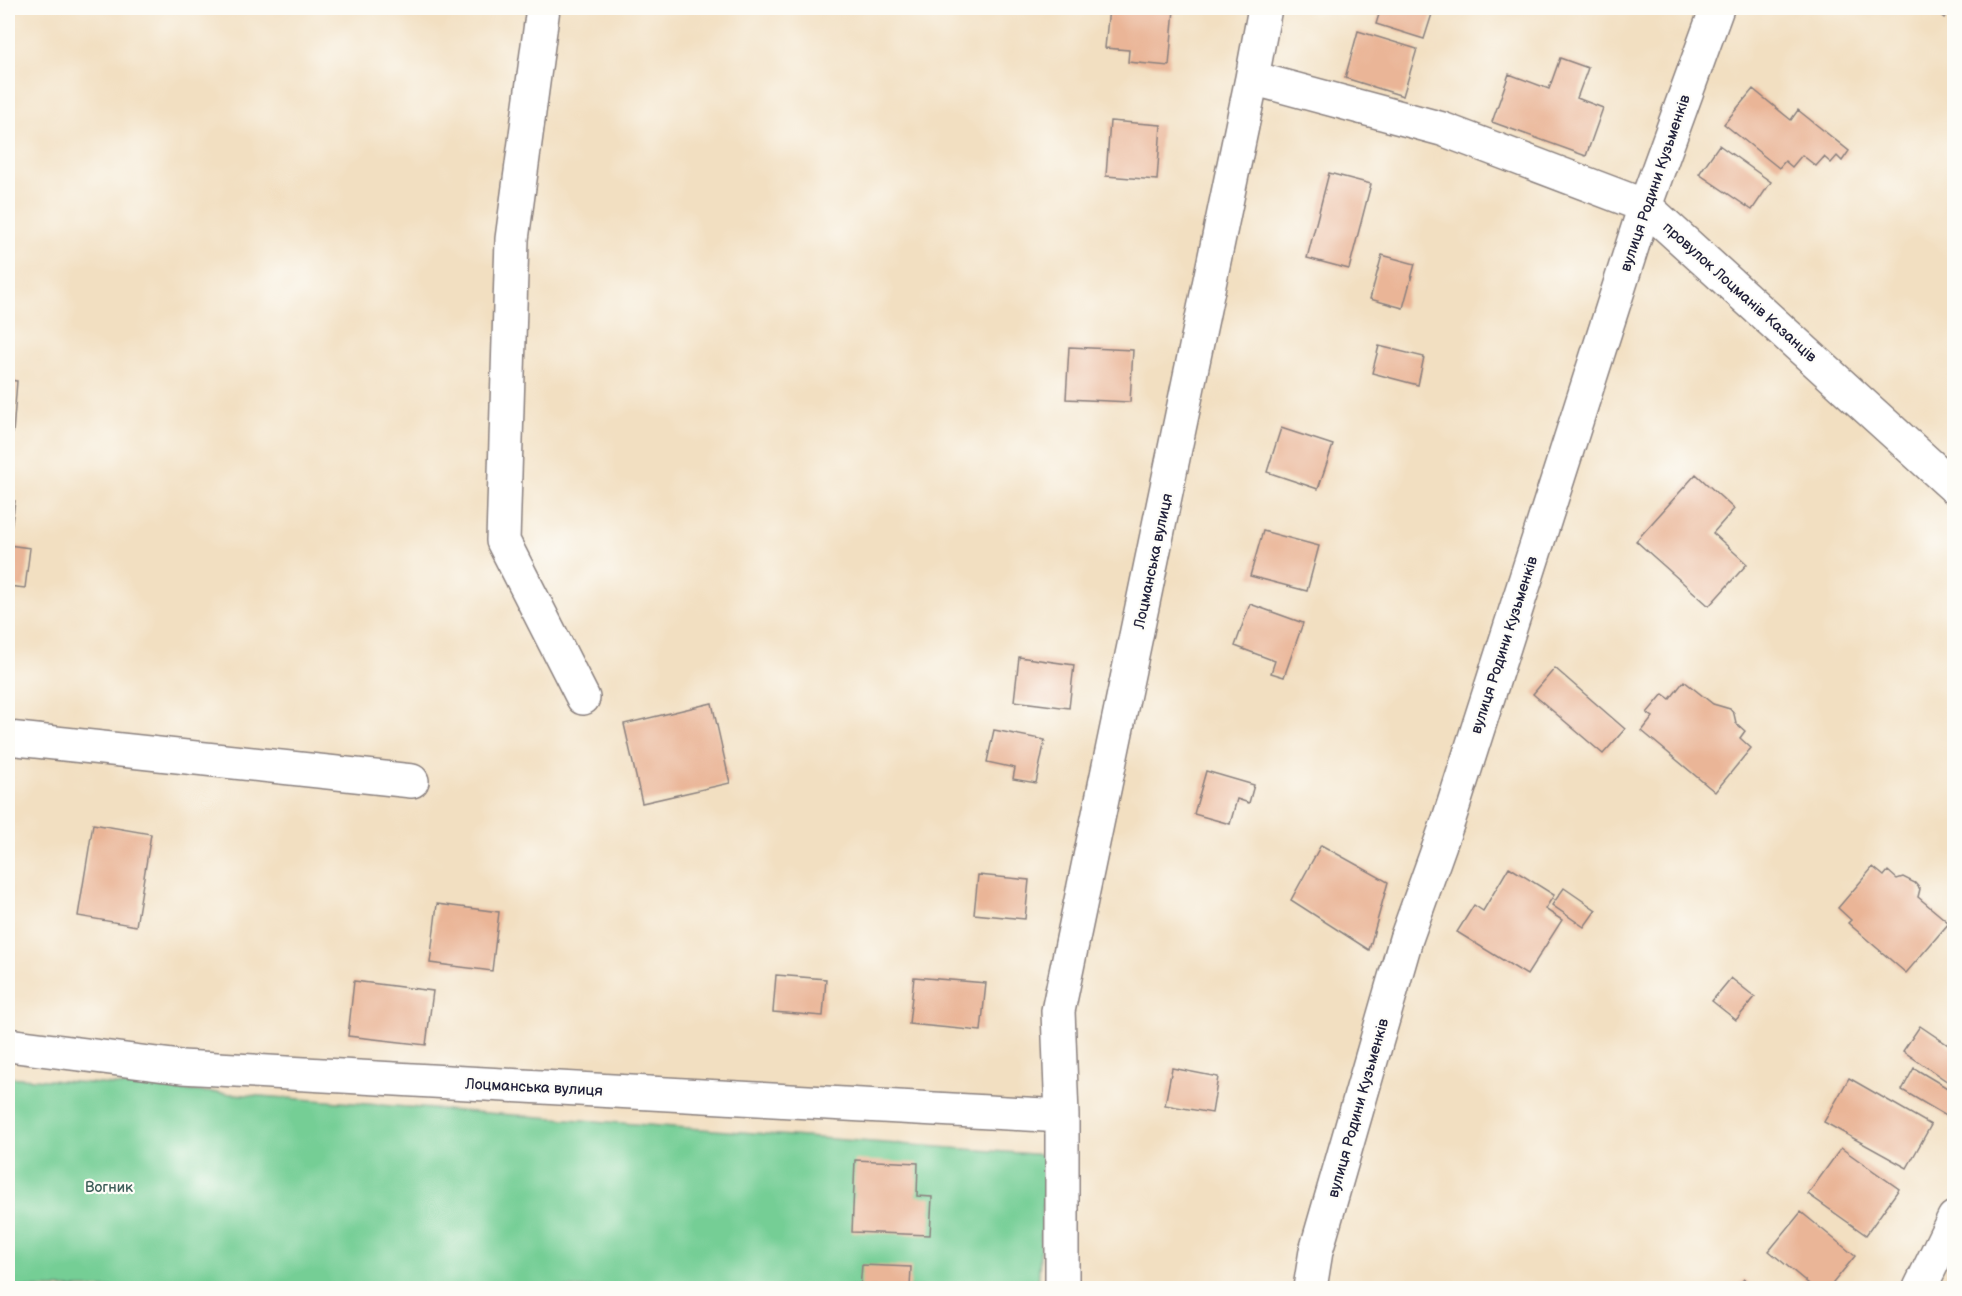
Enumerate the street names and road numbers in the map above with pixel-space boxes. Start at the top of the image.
street label: вулиця Родини Кузьменків [1616,92,1695,274]
street label: провулок Лоцманів Казанців [1659,218,1821,367]
street label: Лоцманська вулиця [1130,492,1177,631]
street label: вулиця Родини Кузьменків [1467,554,1542,736]
street label: вулиця Родини Кузьменків [1324,1016,1393,1200]
street label: Лоцманська вулиця [464,1074,603,1101]

